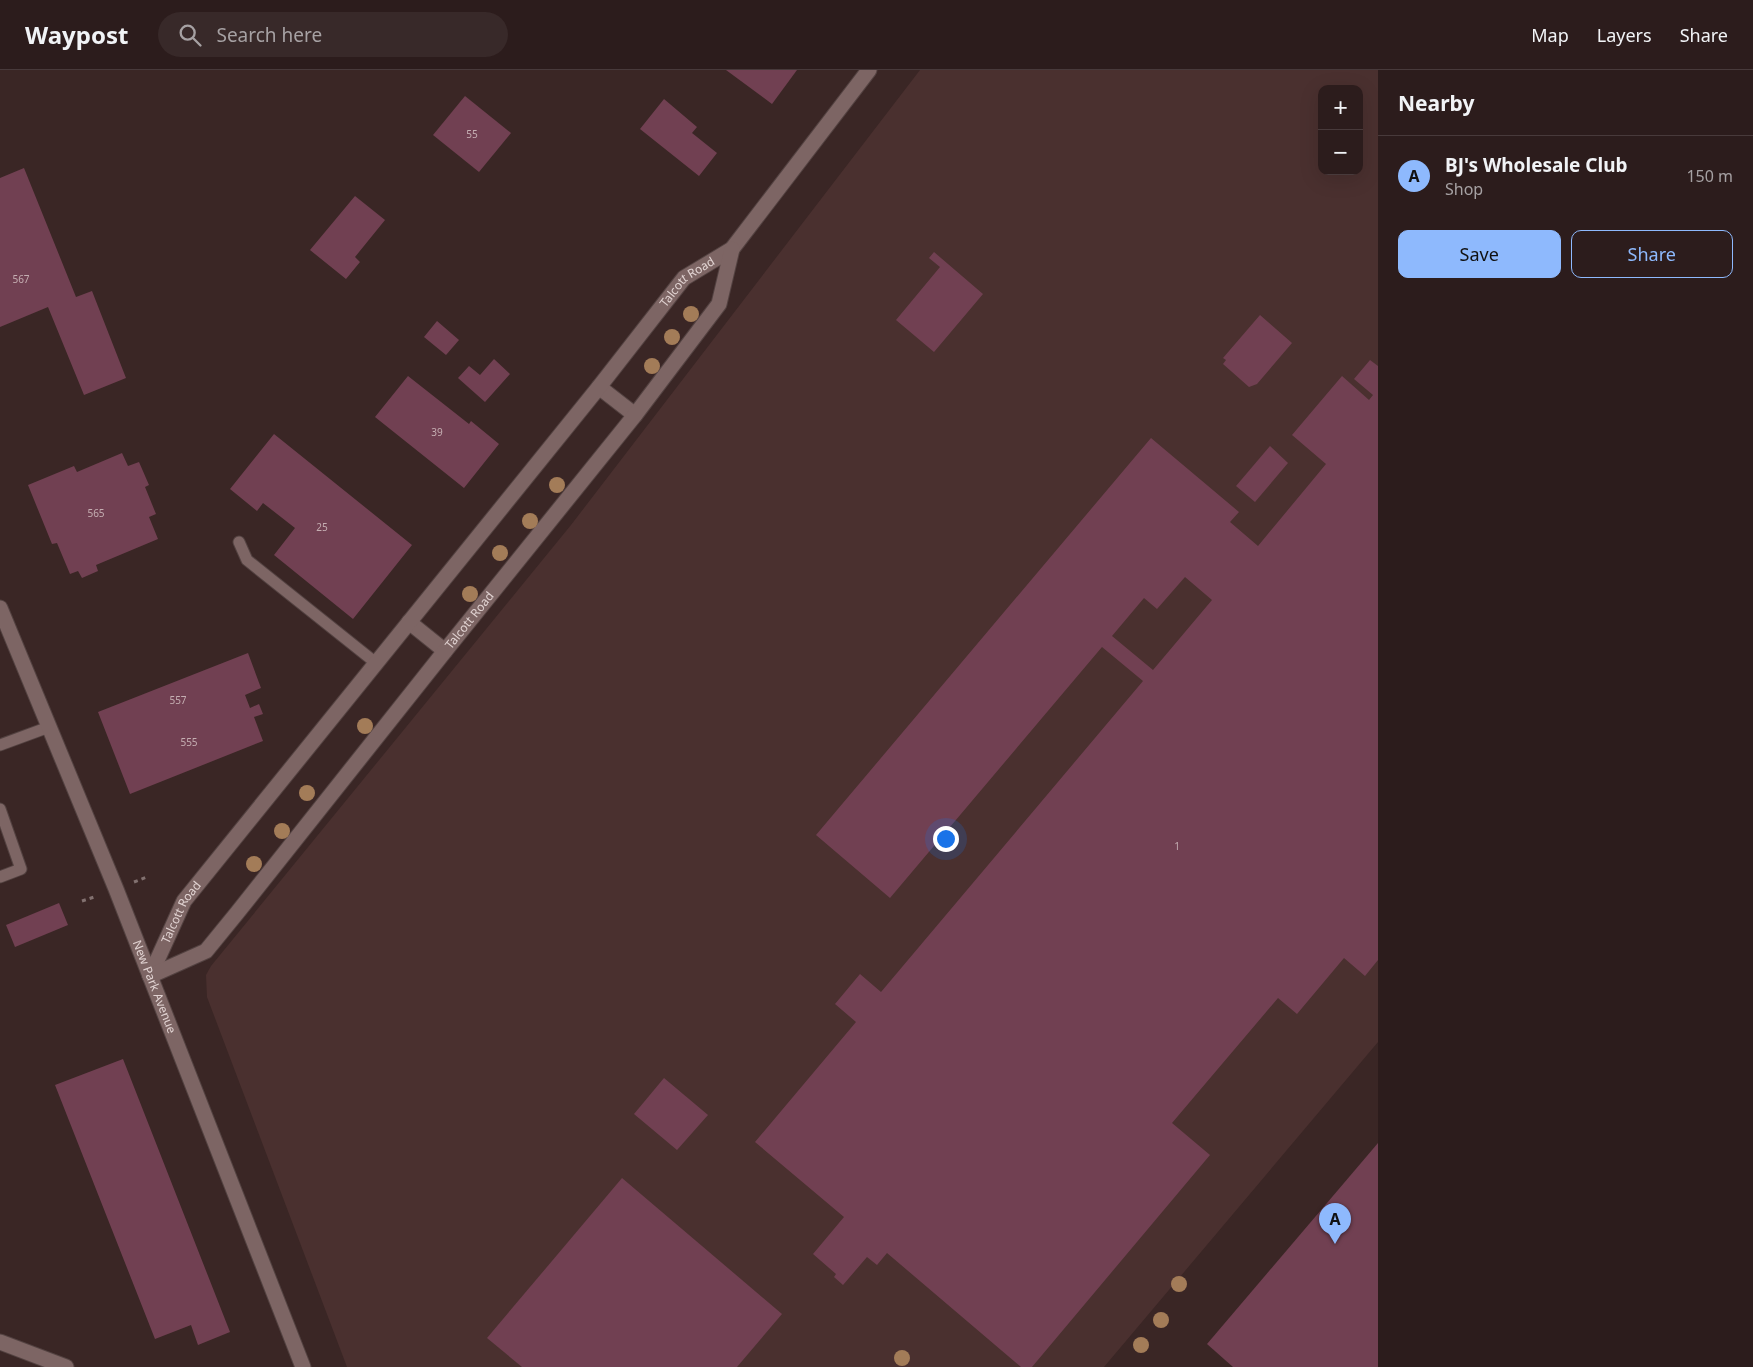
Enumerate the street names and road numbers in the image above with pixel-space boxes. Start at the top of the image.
street label: Talcott Road [655,252,718,310]
street label: Talcott Road [441,588,497,653]
street label: Talcott Road [157,877,205,946]
street label: New Park Avenue [129,937,181,1036]

